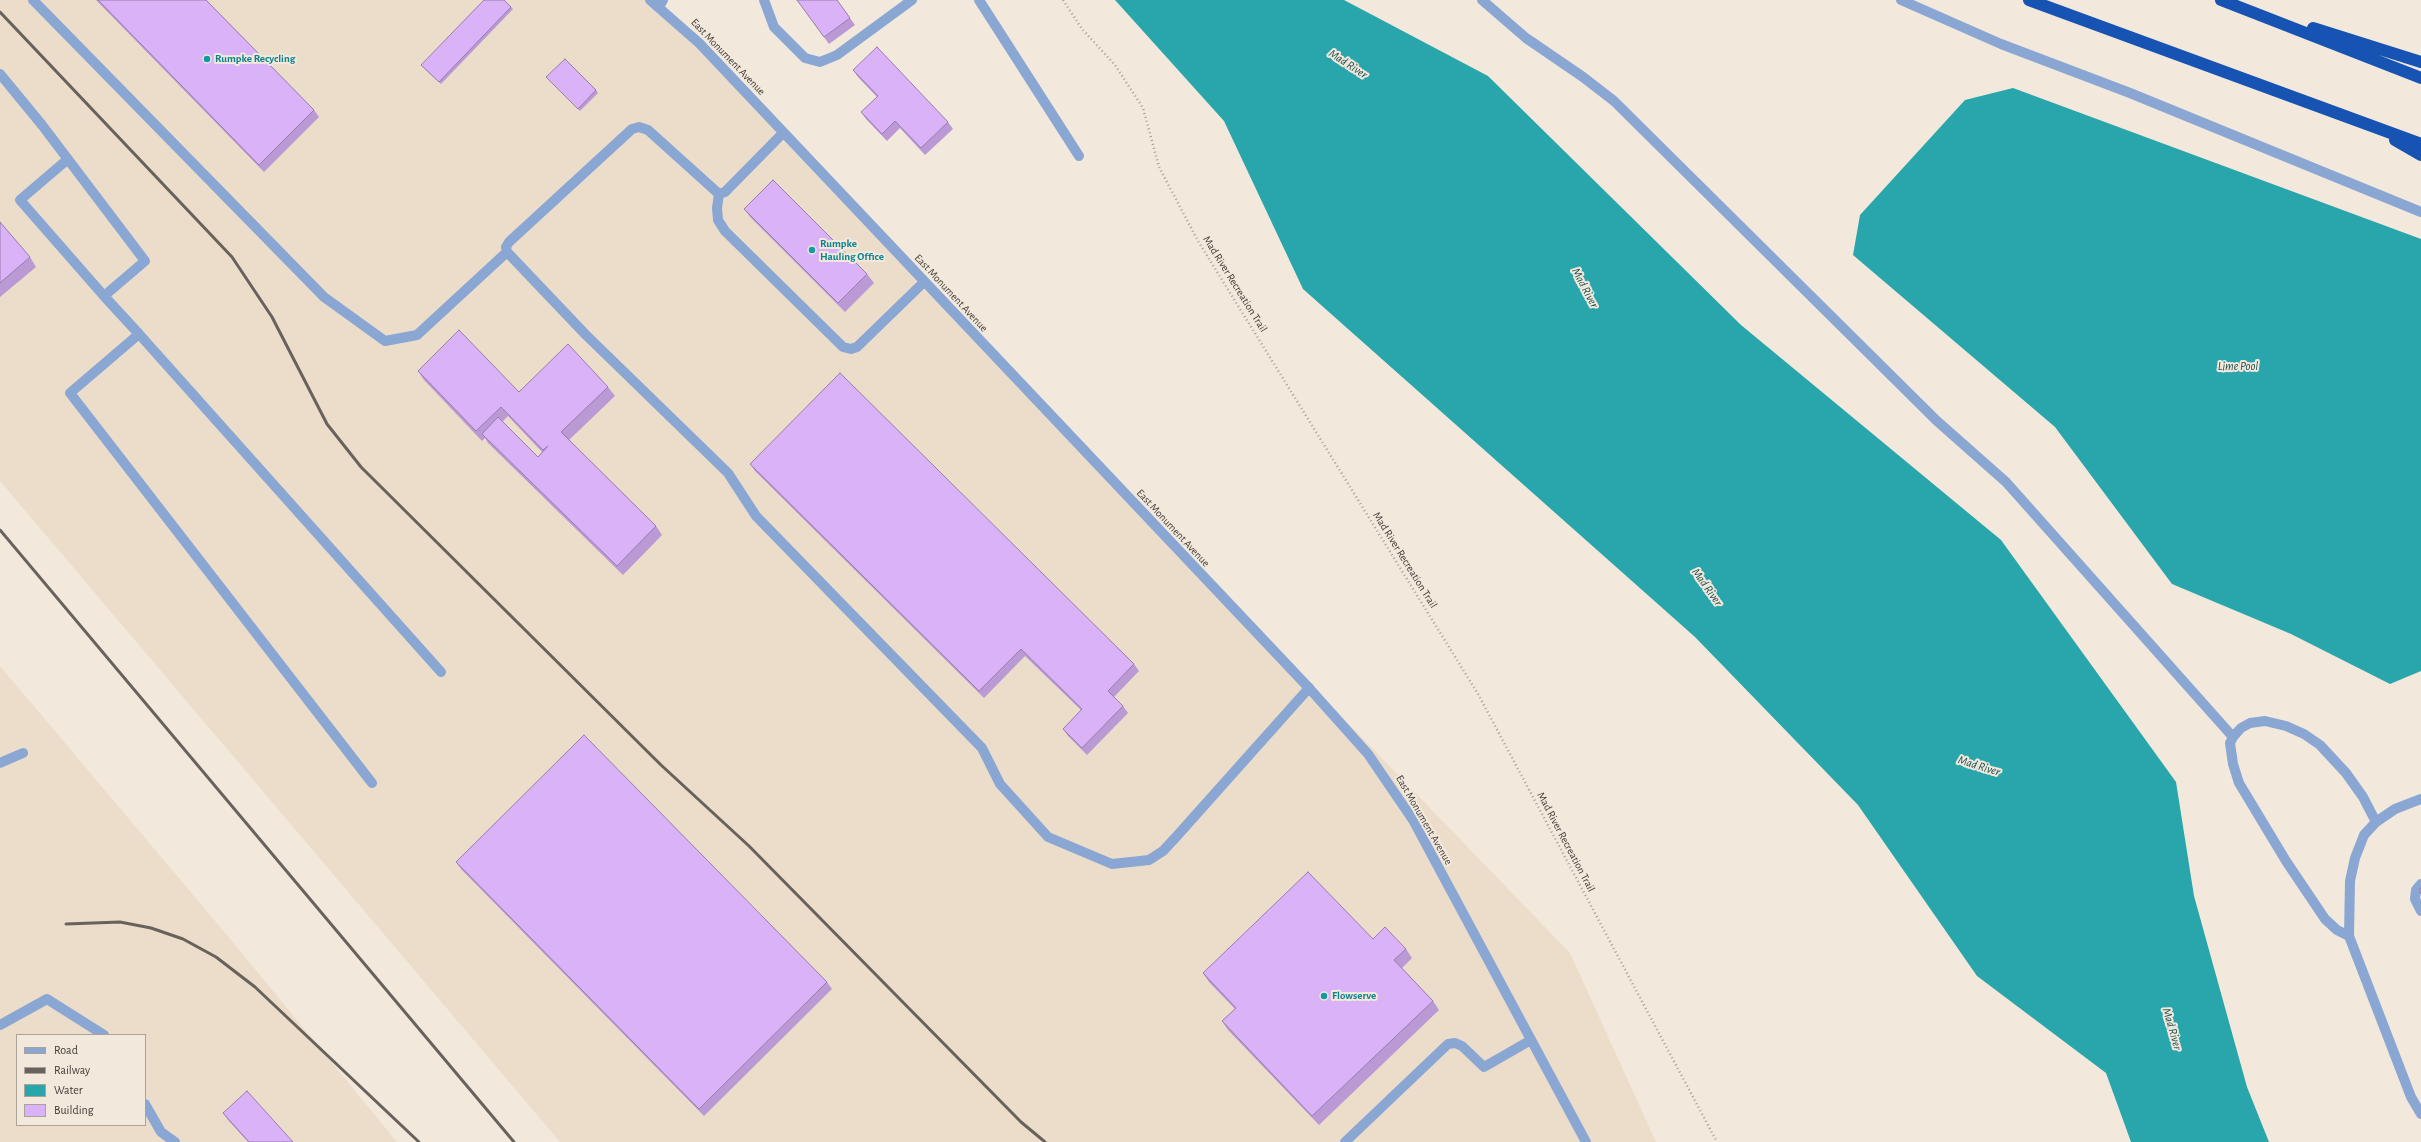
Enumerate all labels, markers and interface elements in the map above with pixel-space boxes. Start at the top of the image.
street label: East Monument Avenue [688,16,768,98]
water label: Mad River [1326,46,1370,82]
place label: Rumpke Recycling [215,52,295,66]
marker: Rumpke Recycling [202,54,212,64]
street label: Mad River Recreation Trail [1200,233,1270,335]
place label: Rumpke Hauling Office [820,237,884,263]
marker: Rumpke Hauling Office [807,245,817,255]
street label: East Monument Avenue [912,251,990,335]
water label: Mad River [1568,266,1602,310]
water label: Lime Pool [2218,359,2258,373]
street label: East Monument Avenue [1134,486,1212,570]
street label: Mad River Recreation Trail [1370,509,1440,611]
water label: Mad River [1688,565,1726,609]
water label: Mad River [1956,753,2002,779]
street label: East Monument Avenue [1393,773,1455,867]
street label: Mad River Recreation Trail [1534,790,1598,894]
place label: Flowserve [1332,989,1376,1003]
marker: Flowserve [1319,991,1329,1001]
water label: Mad River [2159,1006,2185,1052]
legend [16,1034,146,1126]
text: Road [54,1044,78,1056]
text: Railway [54,1064,90,1076]
text: Water [54,1084,83,1096]
text: Building [54,1104,94,1116]

